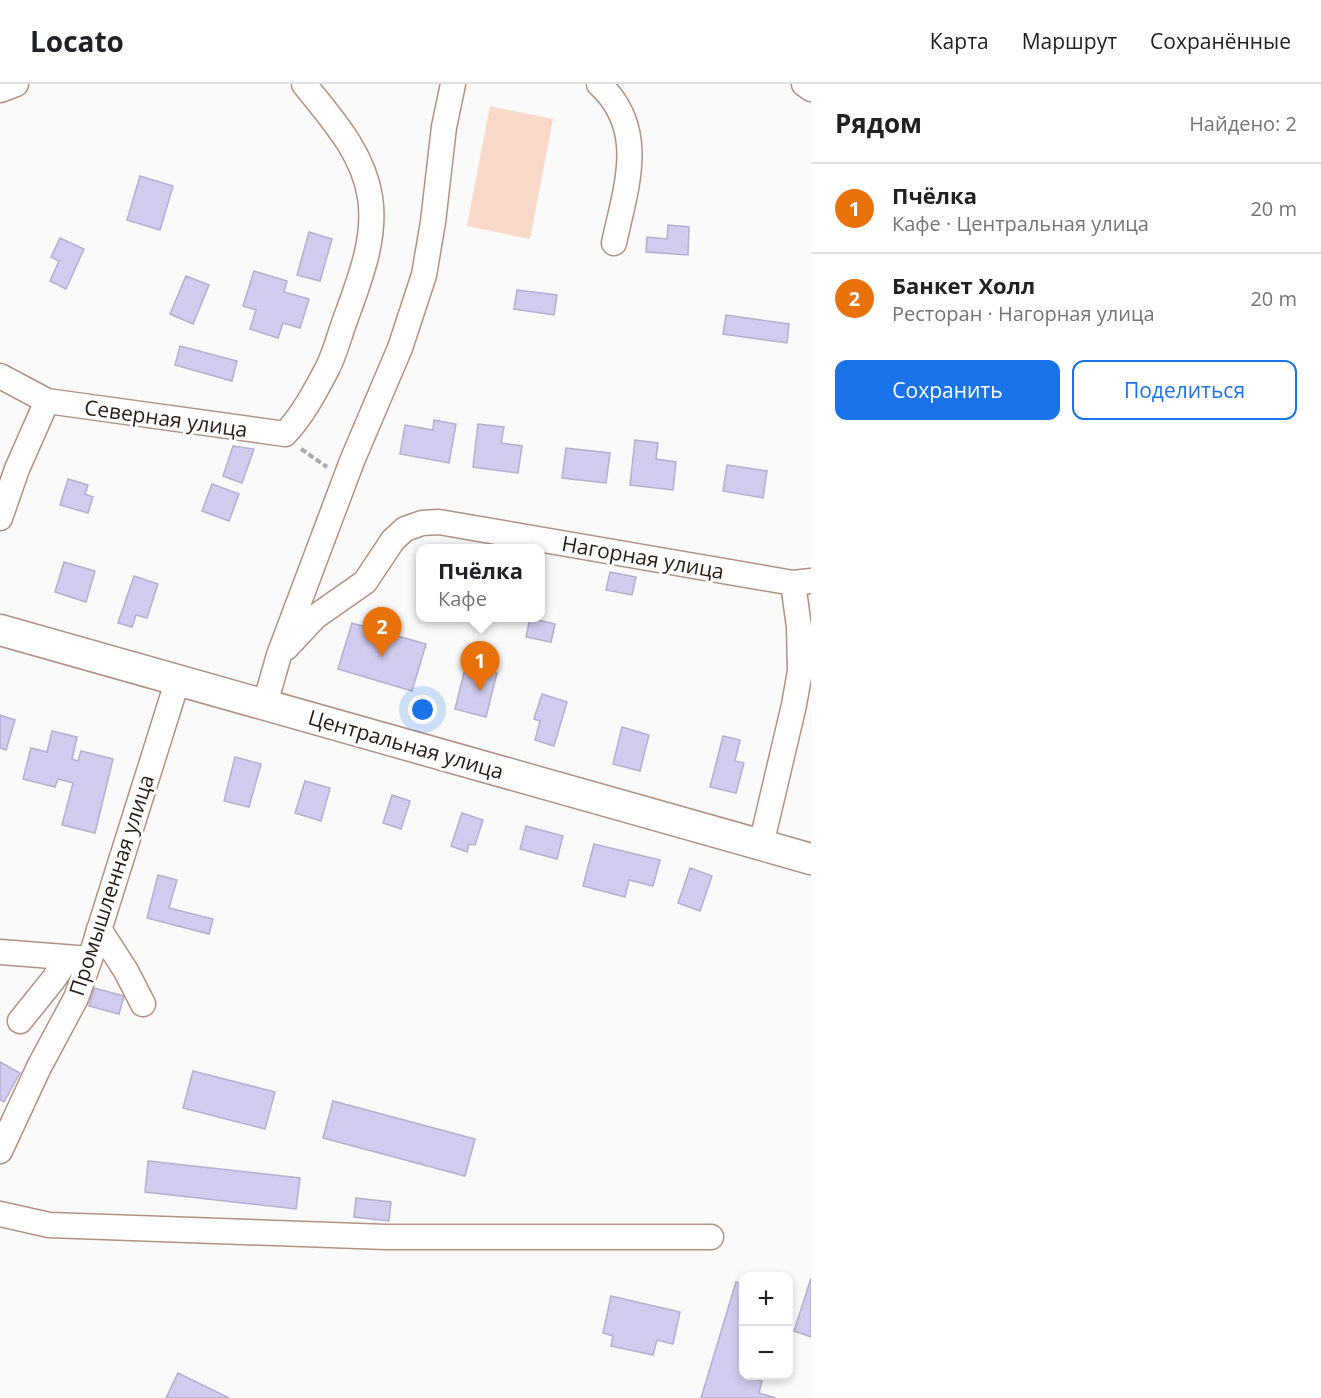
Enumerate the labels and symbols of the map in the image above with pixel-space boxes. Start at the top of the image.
street label: Северная улица [83,393,249,443]
street label: Нагорная улица [560,529,726,585]
pin: 2 [362,608,401,657]
pin: 1 [460,642,500,691]
your location [408,695,437,724]
street label: Центральная улица [305,703,507,785]
street label: Промышленная улица [62,771,160,999]

